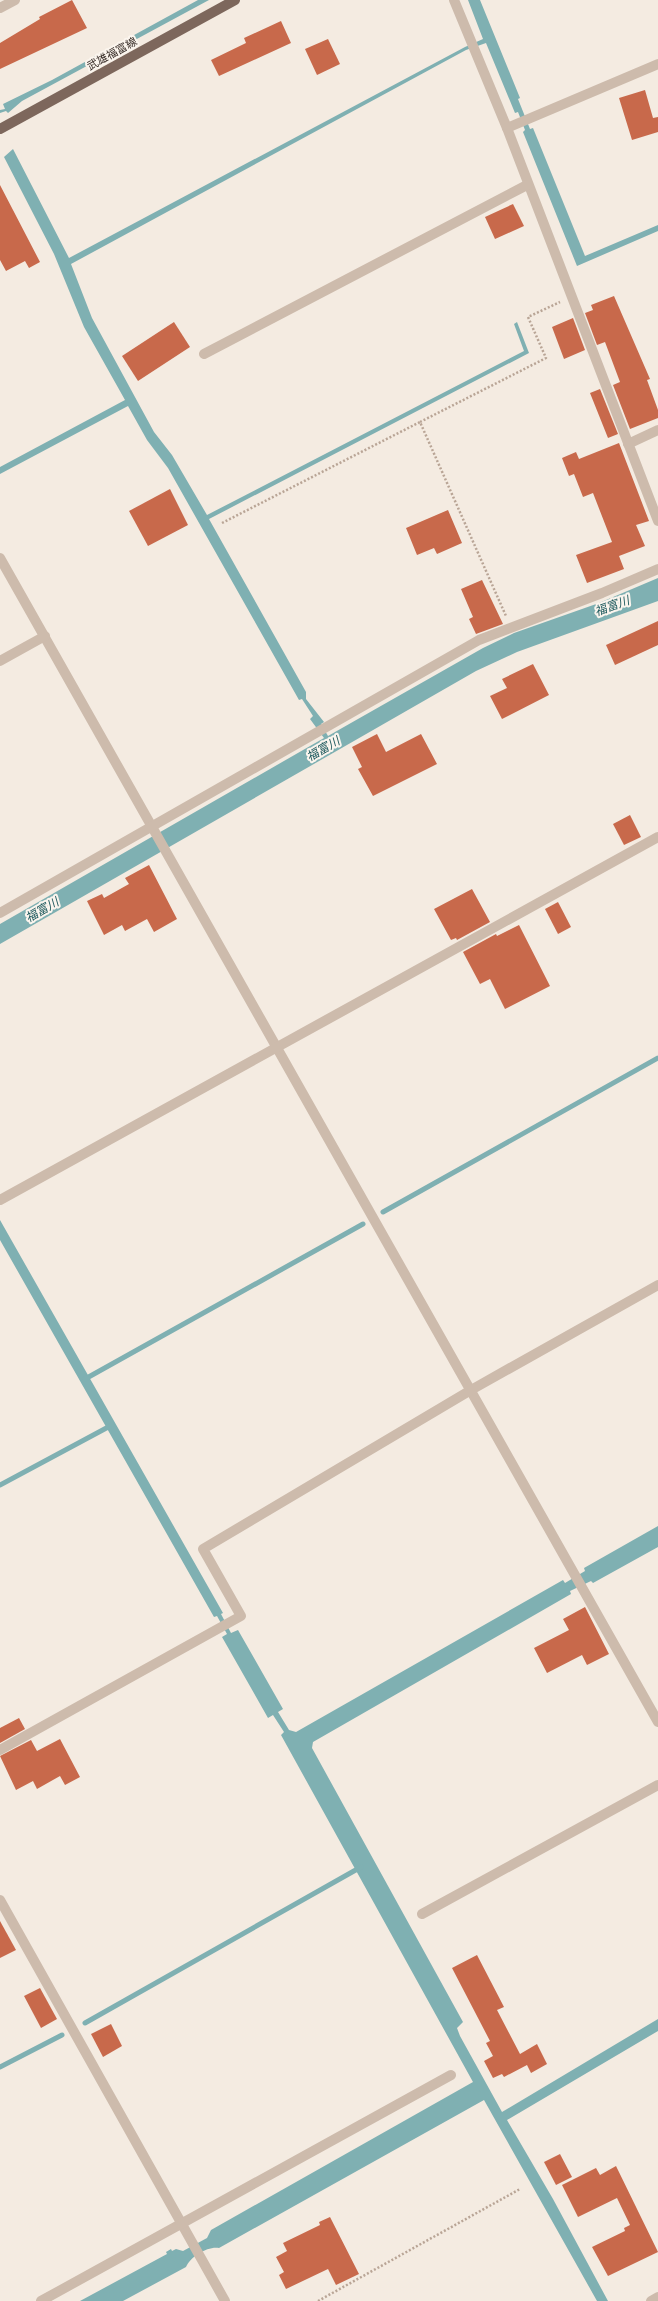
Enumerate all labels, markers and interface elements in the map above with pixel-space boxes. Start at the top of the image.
street label: 武雄福富線 [85,35,139,73]
water label: 福富川 [593,593,633,619]
water label: 福富川 [304,733,344,764]
water label: 福富川 [23,894,63,925]

